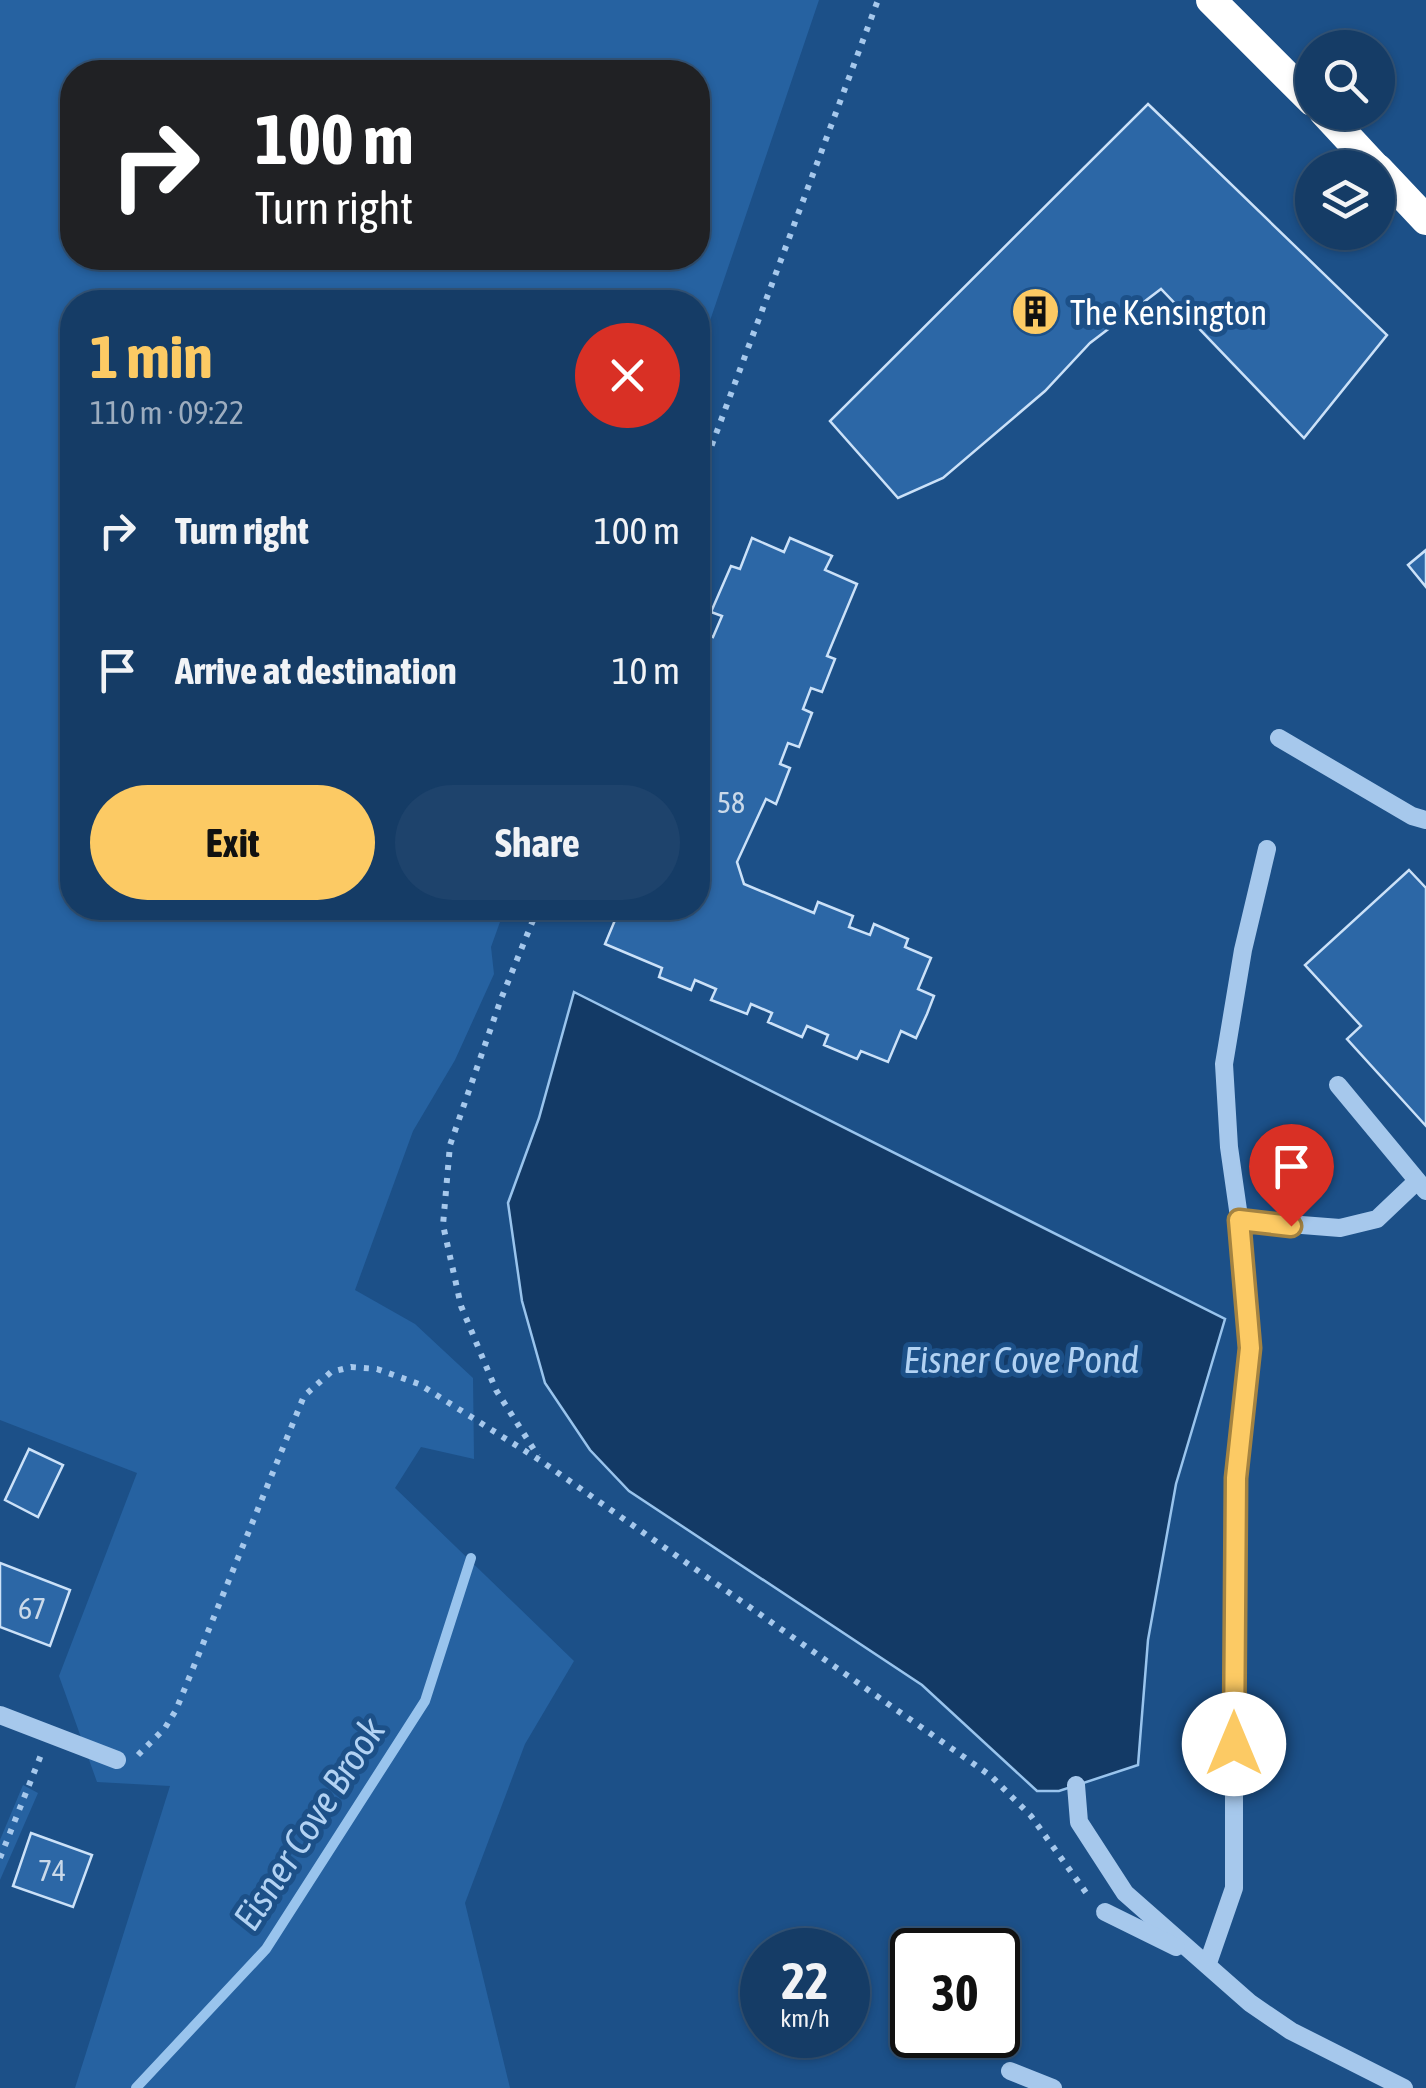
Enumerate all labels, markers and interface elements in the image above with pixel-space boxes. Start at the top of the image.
map controls [1295,30,1395,250]
button: search [1295,30,1395,130]
text: 100 m [255,99,414,179]
icon: right [90,100,220,230]
button: layers [1295,150,1395,250]
text: Turn right [255,182,413,234]
building icon: The Kensington [1009,286,1061,338]
place label: The Kensington [1070,292,1267,332]
text: 1 min [90,322,213,391]
button: close [575,323,680,428]
text: 110 m · 09:22 [90,394,244,431]
icon: right [90,503,145,558]
text: Turn right [175,509,309,552]
text: 100 m [594,509,680,552]
icon: arrive [90,643,145,698]
text: Arrive at destination [175,649,457,692]
text: 10 m [612,649,680,692]
button: Exit [90,785,375,900]
button: Share [395,785,680,900]
house number: 58 [717,785,745,819]
pin [1249,1124,1334,1227]
icon: arrive [1264,1139,1319,1194]
water label: Eisner Cove Pond [903,1338,1139,1381]
house number: 67 [18,1591,46,1625]
position arrow [1182,1692,1286,1796]
water label: Eisner Cove Brook [225,1709,394,1938]
house number: 74 [38,1853,66,1887]
speed limit sign: 30 [890,1928,1020,2058]
text: 22 [781,1952,828,2010]
text: km/h [780,2004,830,2032]

